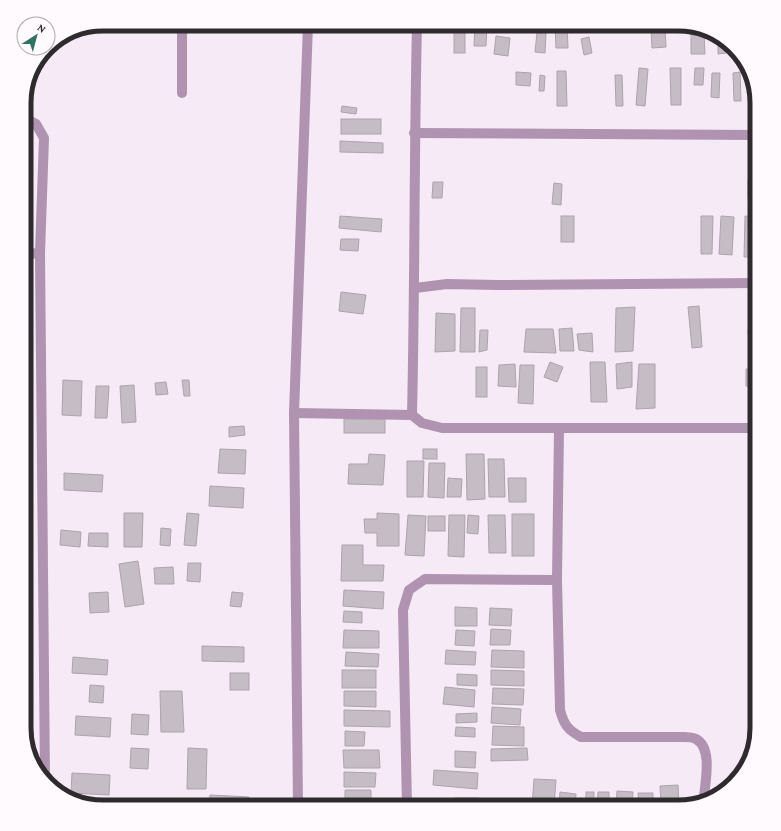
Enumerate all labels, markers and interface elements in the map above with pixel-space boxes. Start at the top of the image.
north arrow [16,16,56,56]
text: N [35,21,49,35]

